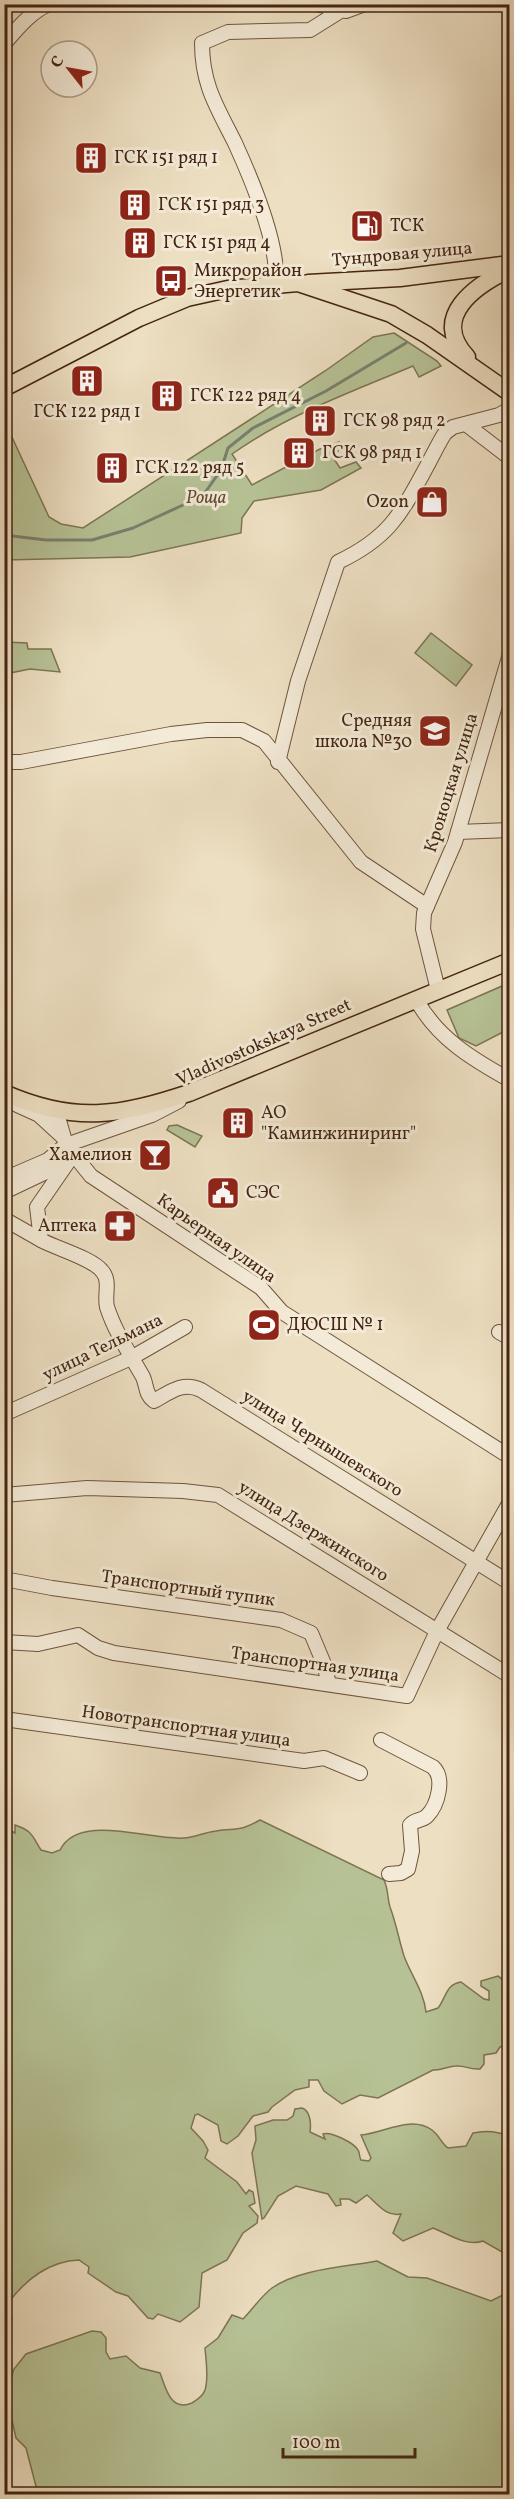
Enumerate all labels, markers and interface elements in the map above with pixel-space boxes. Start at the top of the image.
north arrow [39,39,99,99]
text: С [46,52,70,72]
building icon: ГСК 151 ряд 1 [73,140,109,176]
place label: ГСК 151 ряд 1 [114,146,218,171]
building icon: ГСК 151 ряд 3 [117,187,153,223]
place label: ГСК 151 ряд 3 [158,193,264,218]
fuel station icon: ТСК [349,208,385,244]
place label: ТСК [390,214,424,239]
building icon: ГСК 151 ряд 4 [122,225,158,261]
place label: ГСК 151 ряд 4 [163,231,271,256]
street label: Тундровая улица [331,236,473,274]
place label: Микрорайон Энергетик [194,259,302,305]
bus stop icon: Микрорайон Энергетик [153,263,189,299]
building icon: ГСК 122 ряд 1 [69,363,105,399]
building icon: ГСК 122 ряд 4 [149,378,185,414]
place label: ГСК 122 ряд 4 [190,384,302,409]
place label: ГСК 122 ряд 1 [33,400,141,425]
building icon: ГСК 98 ряд 2 [302,403,338,439]
place label: ГСК 98 ряд 2 [343,409,446,434]
building icon: ГСК 98 ряд 1 [281,435,317,471]
place label: ГСК 98 ряд 1 [322,441,422,466]
building icon: ГСК 122 ряд 5 [94,450,130,486]
place label: ГСК 122 ряд 5 [135,456,244,481]
shop icon: Ozon [414,484,450,520]
park label: Роща [186,486,226,511]
place label: Ozon [367,490,409,515]
place label: Средняя школа №30 [315,709,412,755]
street label: Кроноцкая улица [419,710,485,856]
school or university icon: Средняя школа №30 [417,713,453,749]
street label: Vladivostokskaya Street [172,993,356,1093]
place label: АО "Каминжиниринг" [261,1101,416,1147]
building icon: АО "Каминжиниринг" [220,1105,256,1141]
bar icon: Хамелион [137,1137,173,1173]
place label: Хамелион [49,1143,132,1168]
public building icon: СЭС [205,1175,241,1211]
place label: СЭС [246,1181,280,1206]
street label: Карьерная улица [151,1188,281,1290]
pharmacy icon: Аптека [102,1208,138,1244]
place label: Аптека [38,1214,97,1239]
sports icon: ДЮСШ № 1 [246,1307,282,1343]
street label: улица Тельмана [39,1308,167,1388]
place label: ДЮСШ № 1 [287,1313,383,1338]
street label: улица Чернышевского [237,1384,407,1504]
street label: улица Дзержинского [233,1475,393,1589]
street label: Транспортный тупик [100,1564,277,1614]
street label: Транспортная улица [229,1641,401,1689]
street label: Новотранспортная улица [80,1700,292,1754]
scale bar [283,2421,415,2459]
text: 100 m [292,2431,341,2456]

